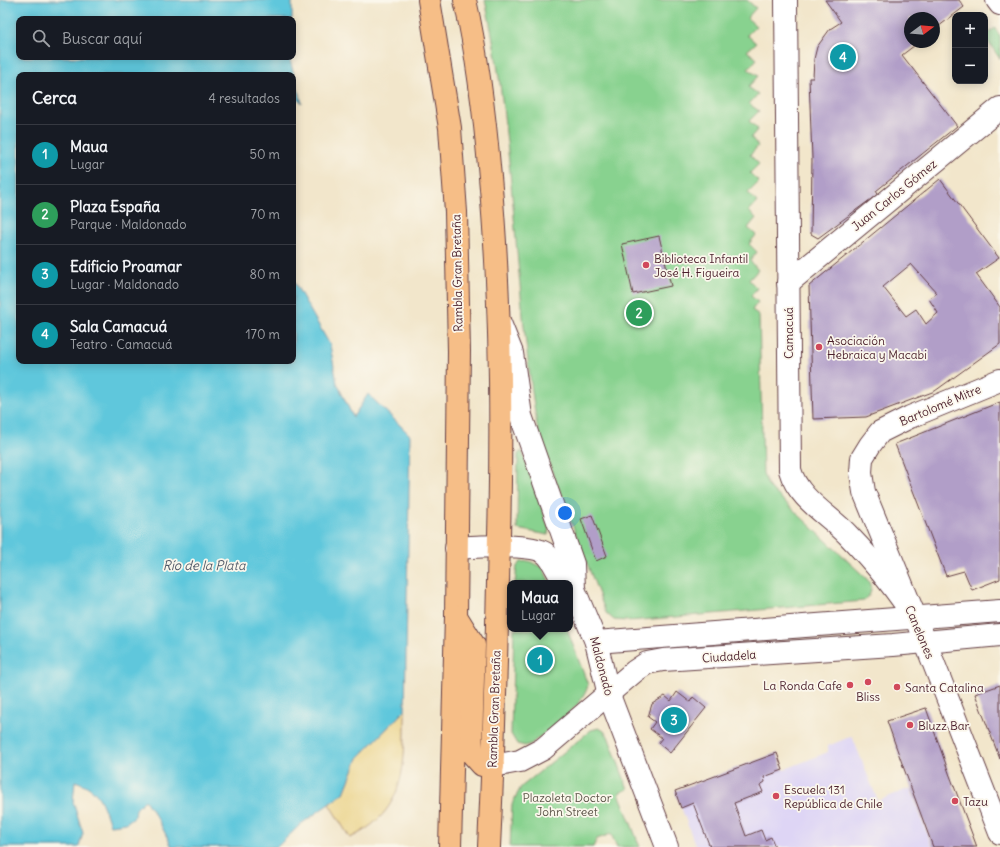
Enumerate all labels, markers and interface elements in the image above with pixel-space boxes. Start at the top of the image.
north arrow [904,12,940,48]
map controls [952,12,988,84]
button: + [952,12,988,48]
search box [16,16,296,60]
icon: search [30,27,52,49]
text: Buscar aquí [62,29,142,48]
pin: 4 [830,42,856,72]
button: − [952,48,988,84]
text: Cerca [32,87,77,109]
text: 4 resultados [208,90,280,107]
text: Maua [70,137,108,156]
text: 1 [42,146,48,163]
text: 50 m [249,146,280,163]
text: Lugar [70,156,104,173]
street label: Juan Carlos Gómez [848,156,940,234]
text: Plaza España [70,197,160,216]
text: 2 [41,206,49,223]
text: 70 m [251,206,280,223]
street label: Rambla Gran Bretaña [448,214,466,332]
text: Parque · Maldonado [70,216,186,233]
place label: Biblioteca Infantil José H. Figueira [654,251,748,280]
text: Edificio Proamar [70,257,182,276]
marker: Biblioteca Infantil José H. Figueira [641,260,651,270]
text: 3 [41,266,49,283]
text: 80 m [249,266,280,283]
text: Lugar · Maldonado [70,276,179,293]
pin: 2 [626,298,652,328]
street label: Camacuá [781,307,796,359]
text: Sala Camacuá [70,317,167,336]
text: 4 [41,326,49,343]
text: 170 m [245,326,280,343]
place label: Asociación Hebraica y Macabi [827,333,927,362]
text: Teatro · Camacuá [70,336,172,353]
marker: Asociación Hebraica y Macabi [814,342,824,352]
street label: Bartolomé Mitre [897,381,983,429]
your location [555,503,575,523]
water label: Río de la Plata [163,557,246,574]
popup [507,580,573,632]
text: Maua [521,588,559,607]
street label: Canelones [902,603,938,661]
text: Lugar [521,607,556,624]
street label: Maldonado [587,635,617,697]
pin: 1 [527,645,553,675]
street label: Ciudadela [701,647,757,665]
street label: Rambla Gran Bretaña [484,650,504,768]
marker: Bliss [863,677,873,687]
place label: La Ronda Cafe [763,678,842,693]
marker: La Ronda Cafe [845,680,855,690]
place label: Santa Catalina [905,680,984,695]
marker: Santa Catalina [892,682,902,692]
place label: Bliss [856,689,880,704]
pin: 3 [661,705,687,735]
place label: Bluzz Bar [918,718,970,733]
marker: Bluzz Bar [905,720,915,730]
place label: Escuela 131 República de Chile [784,782,882,811]
park label: Plazoleta Doctor John Street [522,790,612,819]
marker: Escuela 131 República de Chile [771,791,781,801]
place label: Tazu [963,794,988,809]
marker: Tazu [950,796,960,806]

